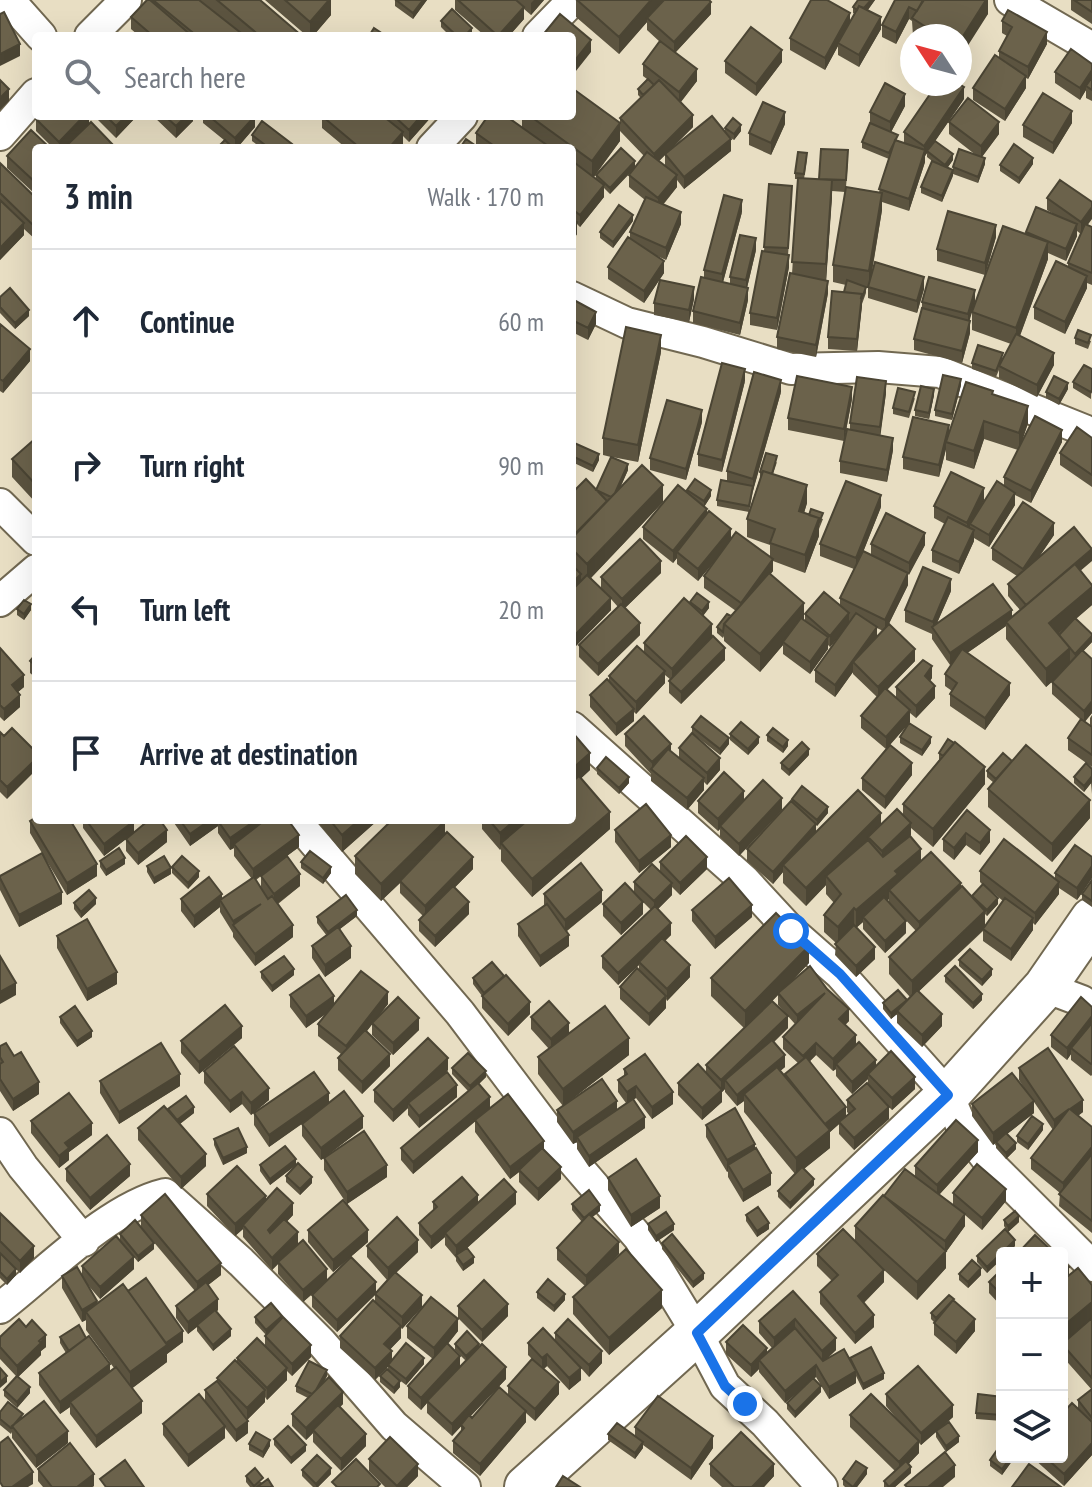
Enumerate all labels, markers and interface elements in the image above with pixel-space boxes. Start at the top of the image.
north arrow [900,24,972,96]
search box [32,32,576,120]
icon: search [60,54,104,98]
text: Search here [124,57,246,96]
text: 3 min [64,174,133,218]
text: Walk · 170 m [427,180,544,213]
icon: ahead [64,299,108,343]
text: Continue [140,302,235,341]
text: 60 m [498,305,544,338]
icon: right [64,443,108,487]
text: Turn right [140,446,244,485]
text: 90 m [498,449,544,482]
icon: left [64,587,108,631]
text: Turn left [140,590,230,629]
text: 20 m [498,593,544,626]
icon: arrive [64,731,108,775]
text: Arrive at destination [140,734,358,773]
route start [773,913,809,949]
map controls [996,1247,1068,1463]
button: + [996,1247,1068,1319]
button: − [996,1319,1068,1391]
route end [727,1386,763,1422]
button: layers [996,1391,1068,1463]

